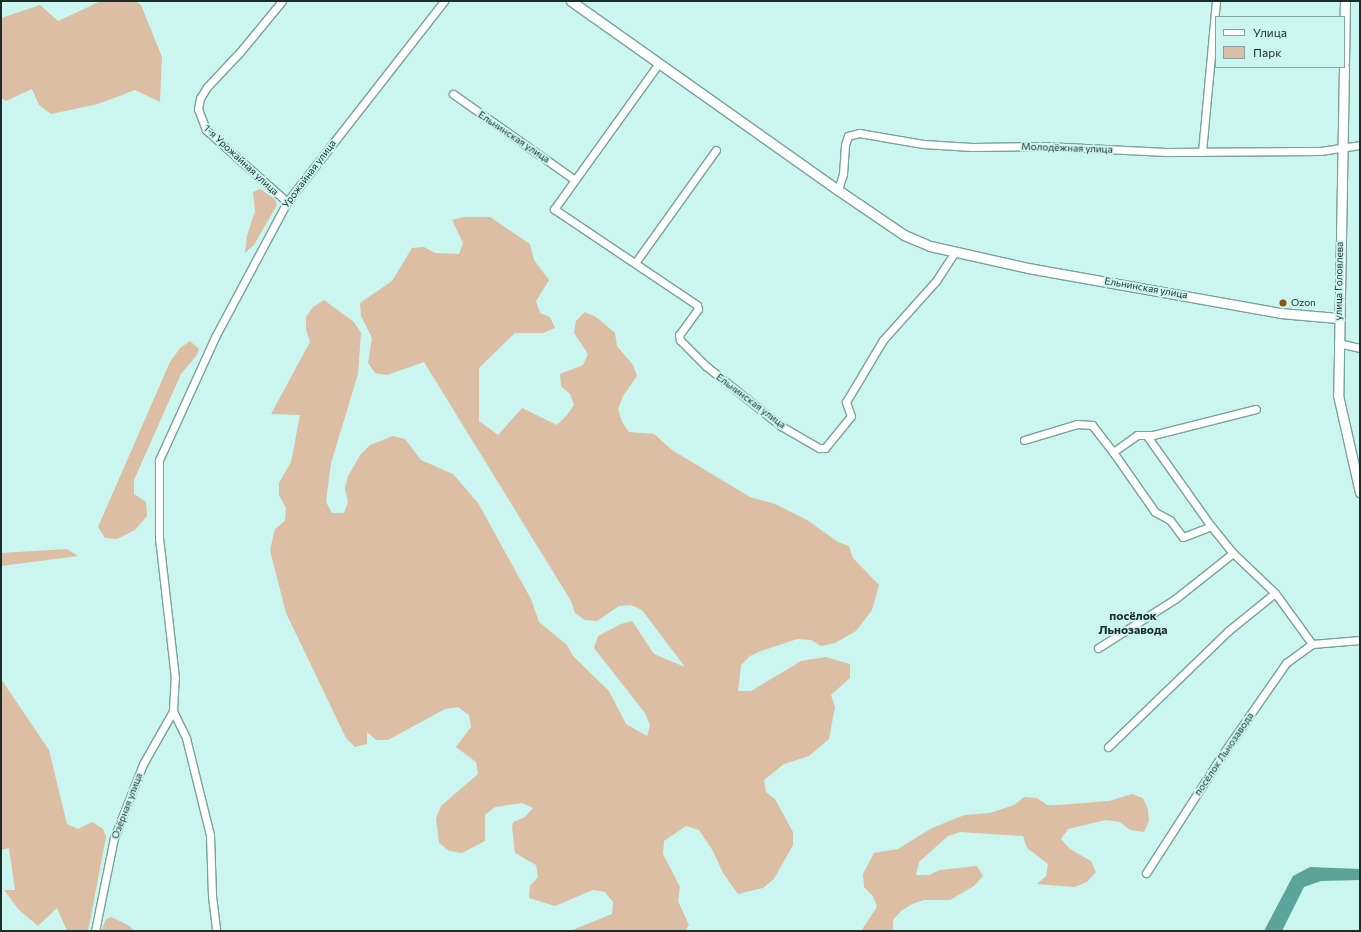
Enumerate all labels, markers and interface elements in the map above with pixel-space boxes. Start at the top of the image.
legend [1215,16,1345,68]
text: Улица [1253,25,1287,39]
text: Парк [1253,45,1282,59]
street label: Ельнинская улица [476,109,552,165]
street label: 1-я Урожайная улица [201,122,281,198]
street label: Урожайная улица [280,138,338,210]
street label: Молодёжная улица [1021,140,1113,156]
street label: улица Головлева [1332,242,1346,320]
street label: Ельнинская улица [1104,275,1188,301]
place label: Ozon [1291,297,1316,309]
marker: Ozon [1278,298,1288,308]
street label: Ельнинская улица [714,371,788,431]
district label: посёлок Льнозавода [1098,609,1168,637]
street label: посёлок Льнозавода [1192,710,1256,798]
street label: Озёрная улица [109,771,145,841]

